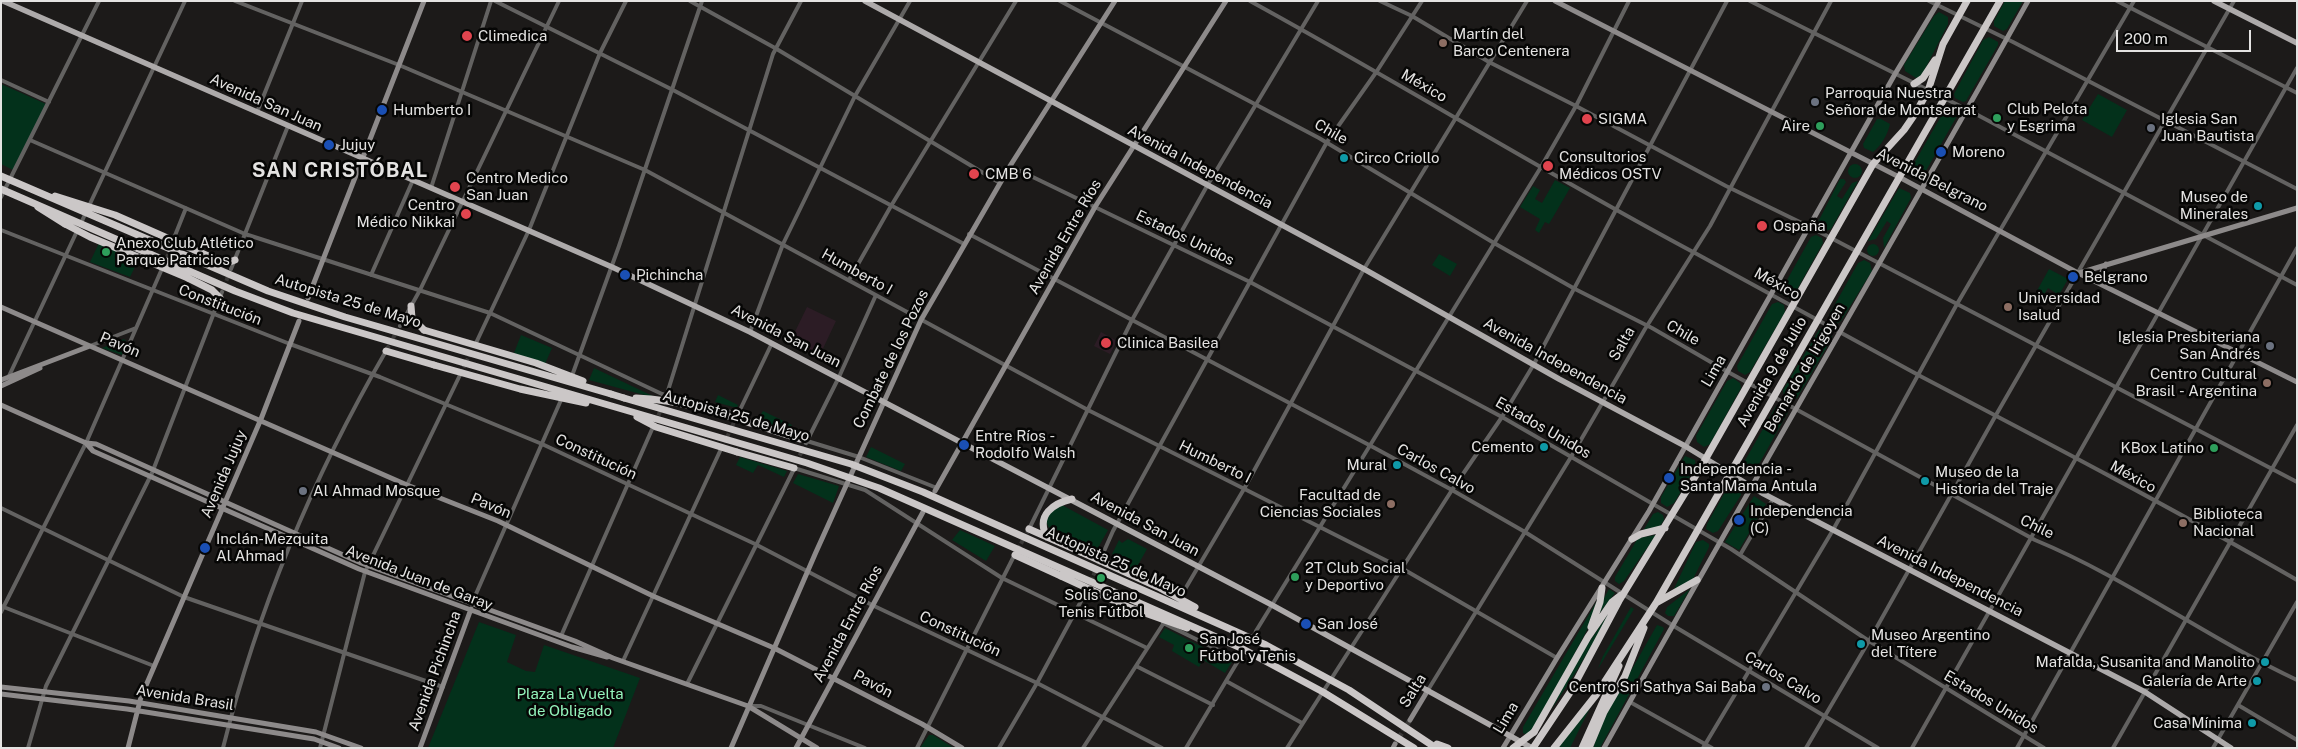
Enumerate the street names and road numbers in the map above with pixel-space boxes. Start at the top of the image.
street label: México [1398,66,1450,106]
street label: Avenida San Juan [207,70,325,136]
street label: Chile [1311,115,1351,149]
street label: Avenida Independencia [1124,121,1276,213]
street label: Avenida Belgrano [1873,144,1991,216]
street label: Avenida Entre Ríos [1025,176,1105,298]
street label: Estados Unidos [1133,206,1237,270]
street label: Humberto I [818,245,896,299]
street label: México [1751,264,1803,304]
street label: Autopista 25 de Mayo [273,270,423,332]
street label: Constitución [176,281,264,329]
street label: Combate de los Pozos [850,287,932,431]
street label: Bernardo de Irigoyen [1761,300,1849,436]
street label: Avenida San Juan [728,301,844,371]
street label: Avenida Independencia [1480,314,1630,408]
street label: Avenida 9 de Julio [1733,314,1811,430]
street label: Chile [1663,316,1703,350]
street label: Salta [1605,324,1639,364]
street label: Pavón [97,329,143,361]
street label: Lima [1698,352,1730,390]
street label: Autopista 25 de Mayo [660,386,812,446]
street label: Estados Unidos [1492,393,1594,463]
street label: Avenida Jujuy [197,427,251,521]
street label: Constitución [552,430,640,484]
street label: Humberto I [1176,437,1254,487]
street label: Carlos Calvo [1394,440,1478,498]
street label: México [2107,457,2159,497]
street label: Avenida San Juan [1087,488,1203,560]
street label: Pavón [468,490,514,522]
street label: Chile [2017,511,2057,543]
street label: Autopista 25 de Mayo [1043,523,1189,601]
street label: Avenida Independencia [1874,531,2026,621]
street label: Avenida Juan de Garay [343,542,495,614]
street label: Avenida Entre Ríos [810,562,886,686]
street label: Constitución [916,607,1004,661]
street label: Avenida Pichincha [405,609,465,733]
street label: Carlos Calvo [1741,648,1825,708]
street label: Pavón [850,666,896,702]
street label: Estados Unidos [1940,667,2042,737]
street label: Salta [1396,671,1430,711]
street label: Avenida Brasil [135,681,235,715]
street label: Lima [1490,699,1522,737]

